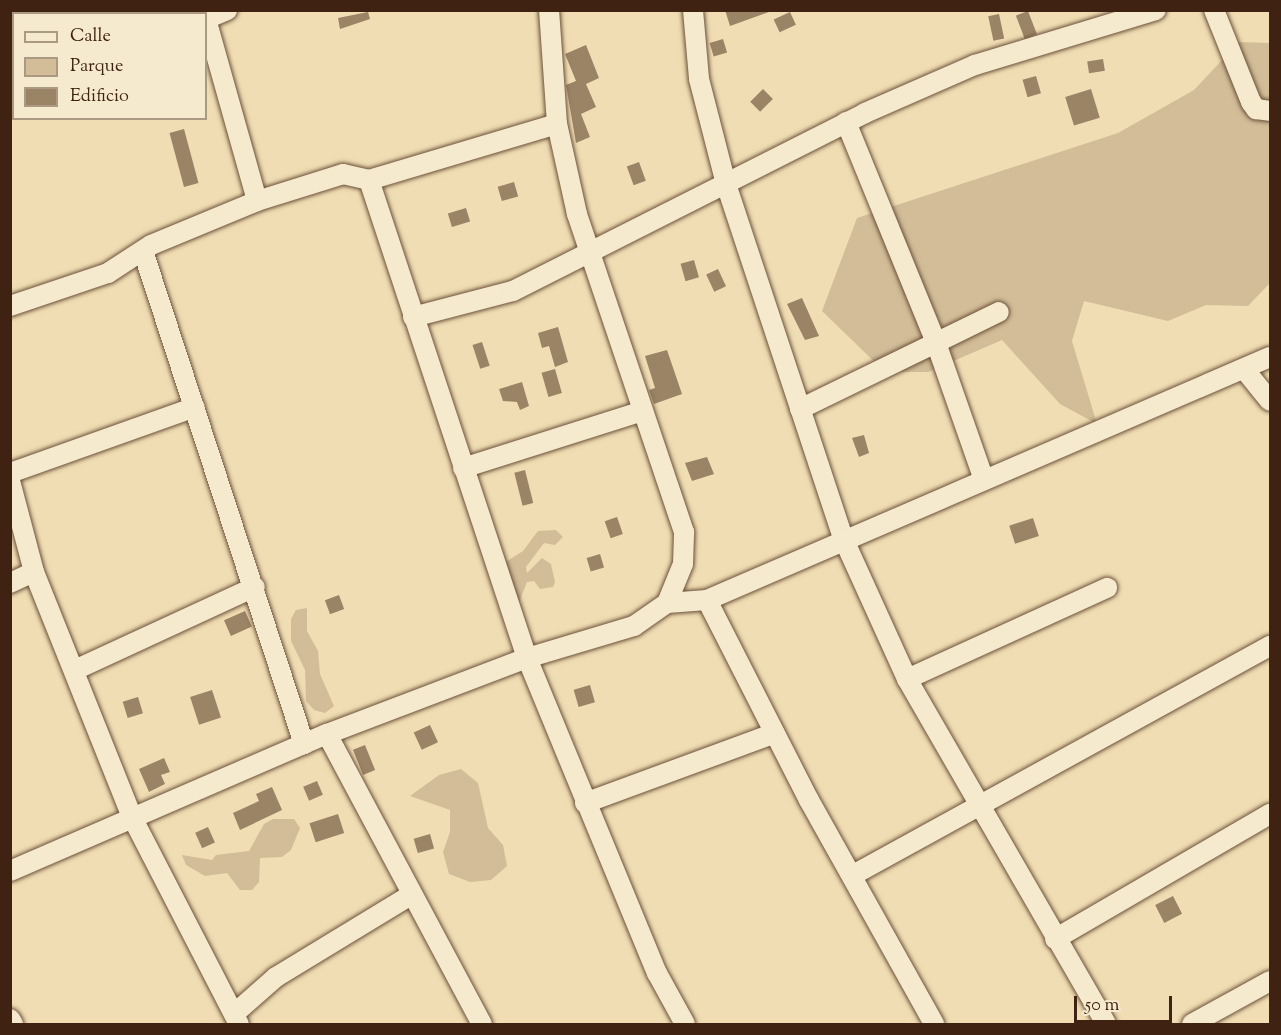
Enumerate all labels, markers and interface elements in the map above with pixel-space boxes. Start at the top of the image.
legend [12,12,207,120]
text: Calle [70,24,111,50]
text: Parque [70,54,123,80]
text: Edificio [70,84,129,110]
scale bar [1077,984,1174,1022]
text: 50 m [1085,993,1119,1019]

